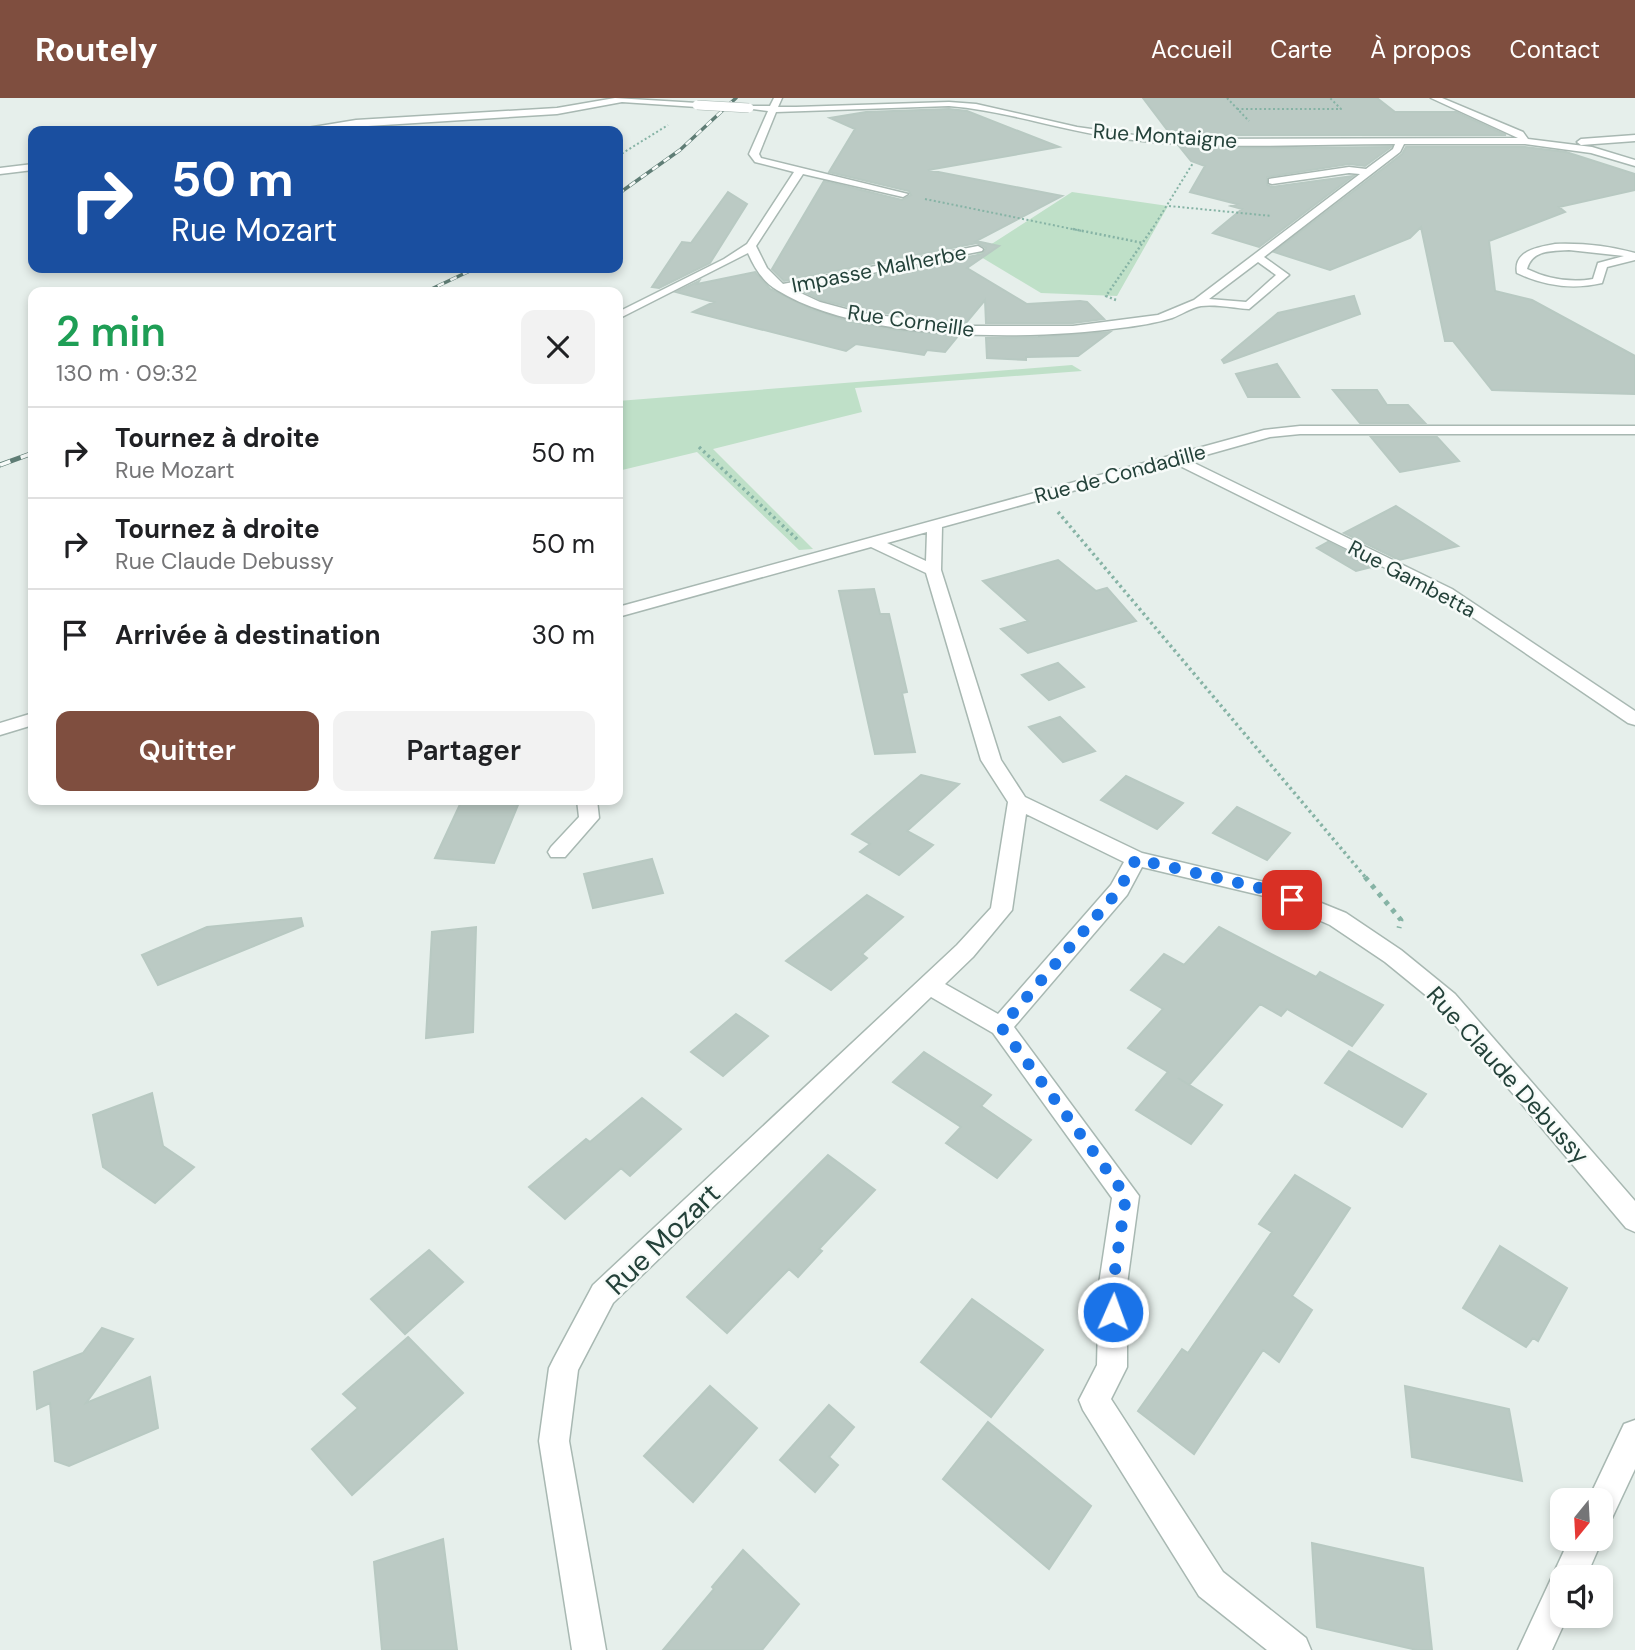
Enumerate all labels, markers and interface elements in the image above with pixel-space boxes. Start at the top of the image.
text: Routely [35,28,158,71]
text: Accueil [1151,34,1232,65]
text: Carte [1270,34,1332,65]
text: À propos [1370,34,1472,65]
text: Contact [1510,34,1600,65]
street label: Rue Montaigne [1092,117,1238,155]
text: 50 m [171,147,294,211]
icon: right [56,154,147,245]
text: Rue Mozart [171,209,337,251]
street label: Impasse Malherbe [789,238,969,300]
street label: Rue Corneille [846,298,976,344]
text: 2 min [56,304,166,359]
button: close [521,310,595,384]
text: 130 m · 09:32 [56,358,198,388]
text: Tournez à droite [115,421,320,455]
icon: right [56,434,94,472]
text: 50 m [531,436,595,470]
street label: Rue de Condadille [1031,438,1209,510]
text: Rue Mozart [115,455,235,485]
text: Tournez à droite [115,512,320,546]
icon: right [56,525,94,563]
text: 50 m [531,527,595,561]
street label: Rue Gambetta [1343,534,1481,624]
text: Rue Claude Debussy [115,546,334,576]
icon: arrive [56,616,94,654]
text: Arrivée à destination [115,618,381,652]
text: 30 m [532,618,595,652]
button: Quitter [56,711,319,791]
button: Partager [333,711,595,791]
pin [1262,870,1322,930]
icon: arrive [1273,881,1311,919]
street label: Rue Claude Debussy [1420,980,1596,1170]
street label: Rue Mozart [598,1175,728,1303]
position arrow [1076,1275,1150,1349]
north arrow [1550,1488,1614,1550]
map controls [1550,1488,1613,1628]
button: sound [1550,1565,1613,1628]

